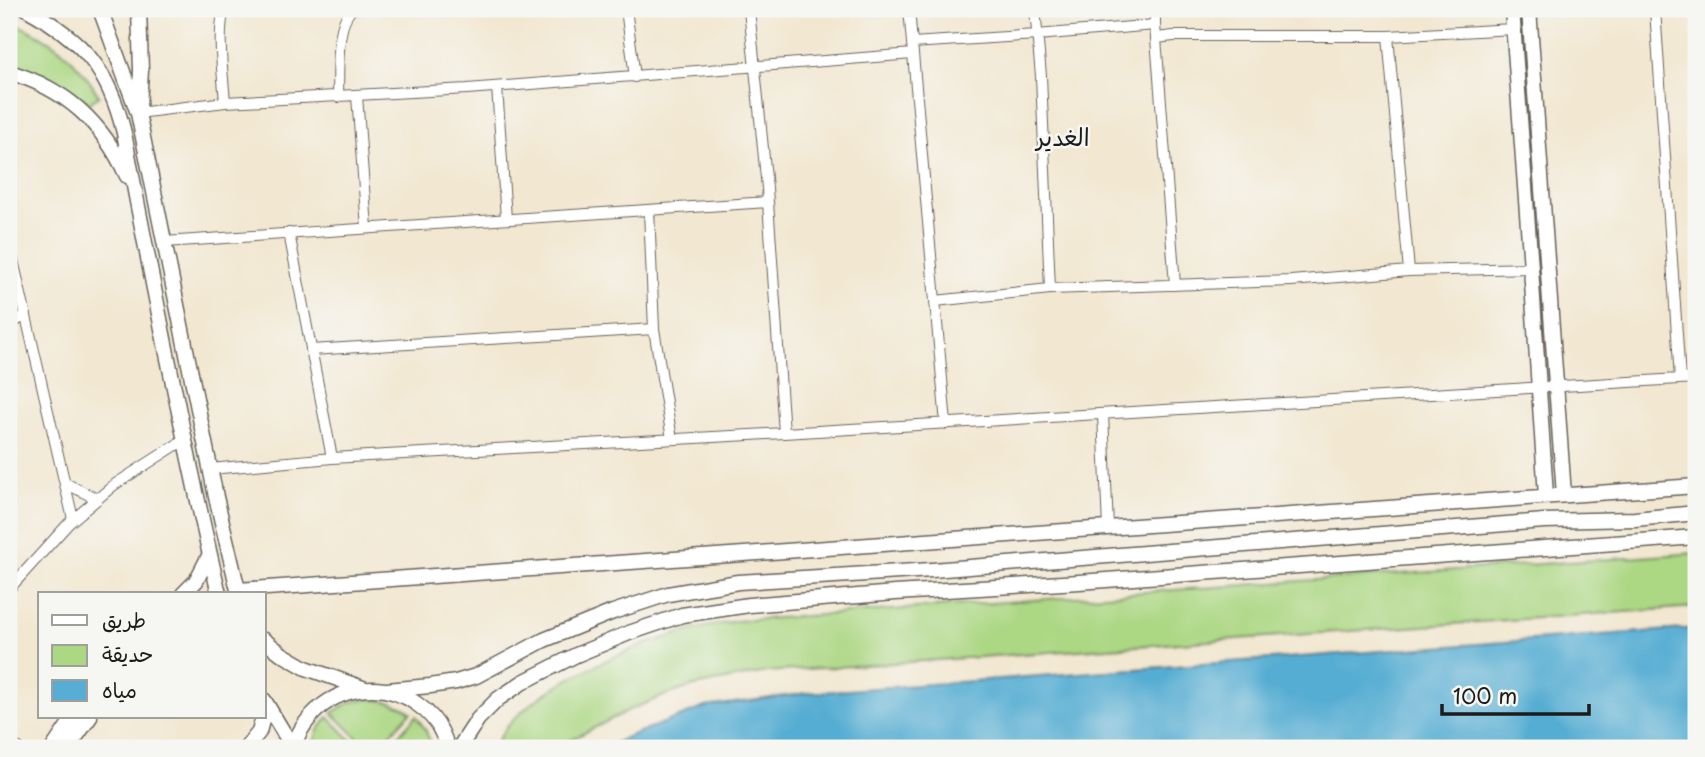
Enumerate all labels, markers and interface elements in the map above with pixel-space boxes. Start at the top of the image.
district label: الغدير [1034,118,1090,154]
legend [38,592,266,718]
text: طريق [102,603,146,635]
text: حديقة [102,637,153,669]
text: مياه [102,673,137,705]
scale bar [1442,673,1590,717]
text: 100 m [1453,679,1517,711]

